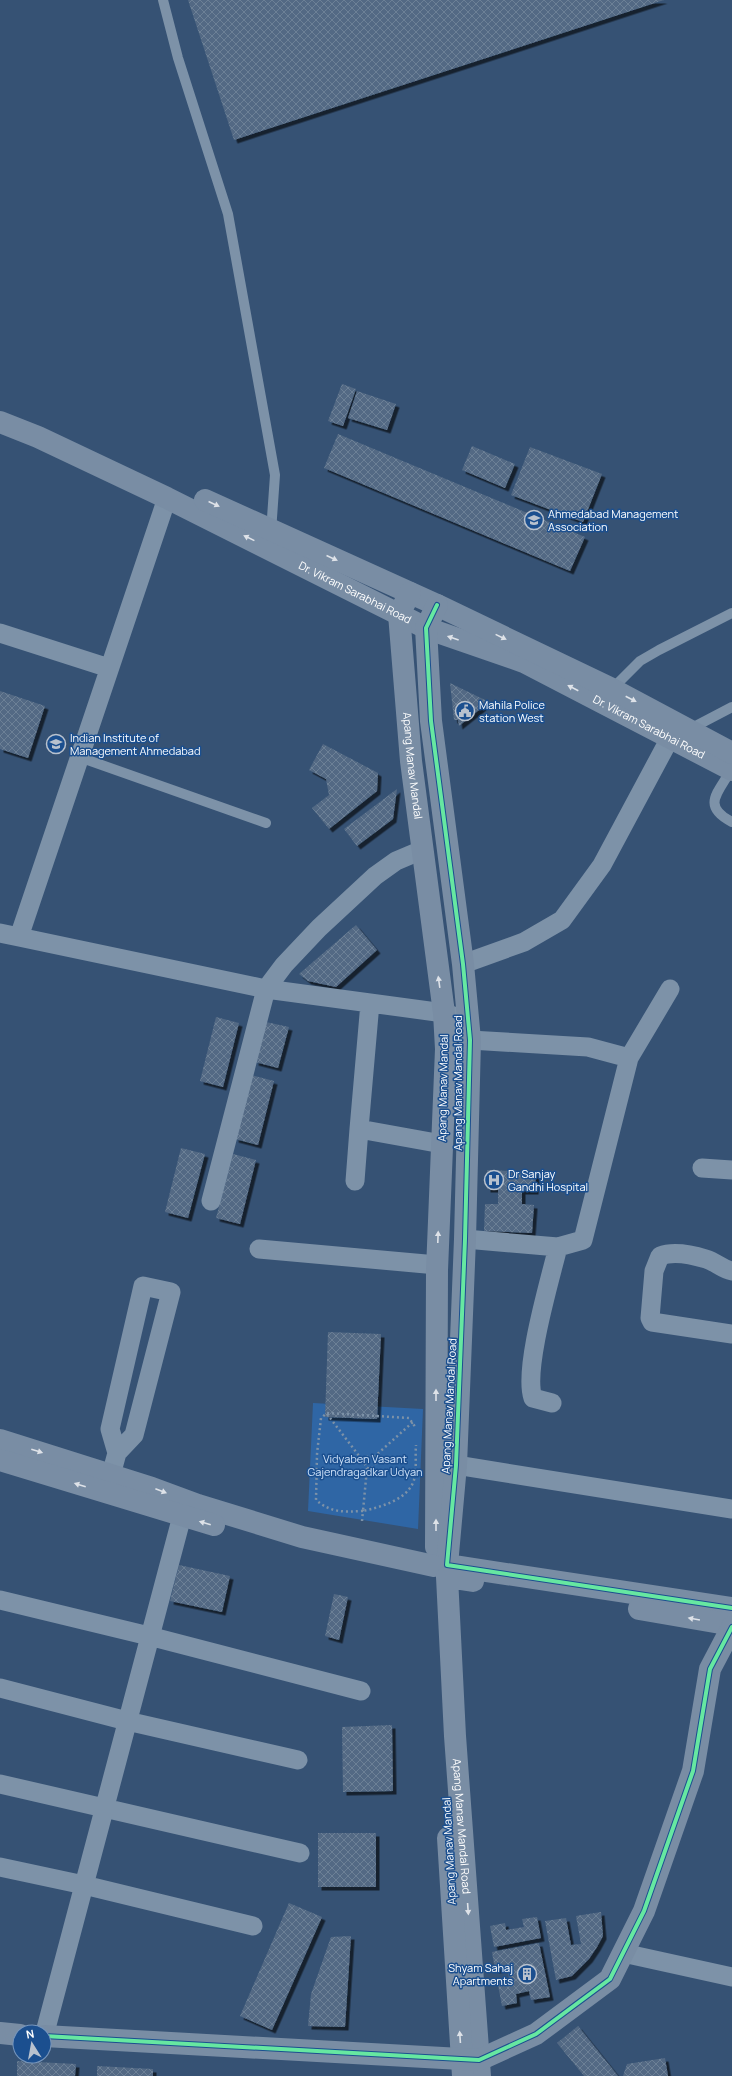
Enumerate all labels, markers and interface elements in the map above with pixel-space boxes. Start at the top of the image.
one-way arrow [208,501,220,508]
place label: Ahmedabad Management Association [548,506,678,534]
school or university icon: Ahmedabad Management Association [523,509,545,531]
one-way arrow [243,535,254,542]
one-way arrow [327,556,339,562]
street label: Dr. Vikram Sarabhai Road [296,557,414,627]
one-way arrow [495,633,507,640]
one-way arrow [447,635,459,641]
one-way arrow [567,684,579,691]
street label: Dr. Vikram Sarabhai Road [591,691,708,762]
one-way arrow [625,695,637,702]
place label: Mahila Police station West [479,697,546,725]
public building icon: Mahila Police station West [454,700,476,722]
street label: Apang Manav Mandal [400,712,427,820]
place label: Indian Institute of Management Ahmedabad [70,730,200,758]
school or university icon: Indian Institute of Management Ahmedabad [45,733,67,755]
one-way arrow [436,976,442,988]
street label: Apang Manav Mandal Road [450,1015,465,1151]
street label: Apang Manav Mandal [434,1034,451,1142]
place label: Dr Sanjay Gandhi Hospital [508,1166,588,1194]
hospital icon: Dr Sanjay Gandhi Hospital [483,1169,505,1191]
one-way arrow [435,1230,441,1243]
street label: Apang Manav Mandal Road [437,1338,460,1474]
one-way arrow [433,1388,439,1401]
one-way arrow [32,1448,44,1454]
park label: Vidyaben Vasant Gajendragadkar Udyan [307,1451,423,1479]
one-way arrow [74,1482,86,1488]
one-way arrow [155,1489,167,1495]
one-way arrow [433,1518,439,1531]
one-way arrow [199,1520,211,1526]
one-way arrow [687,1616,700,1622]
street label: Apang Manav Mandal Road [450,1758,475,1895]
street label: Apang Manav Mandal [438,1797,459,1905]
one-way arrow [464,1903,471,1915]
place label: Shyam Sahaj Apartments [448,1960,513,1988]
building icon: Shyam Sahaj Apartments [516,1963,538,1985]
north arrow [12,2024,52,2064]
text: N [25,2026,35,2042]
one-way arrow [457,2031,464,2043]

